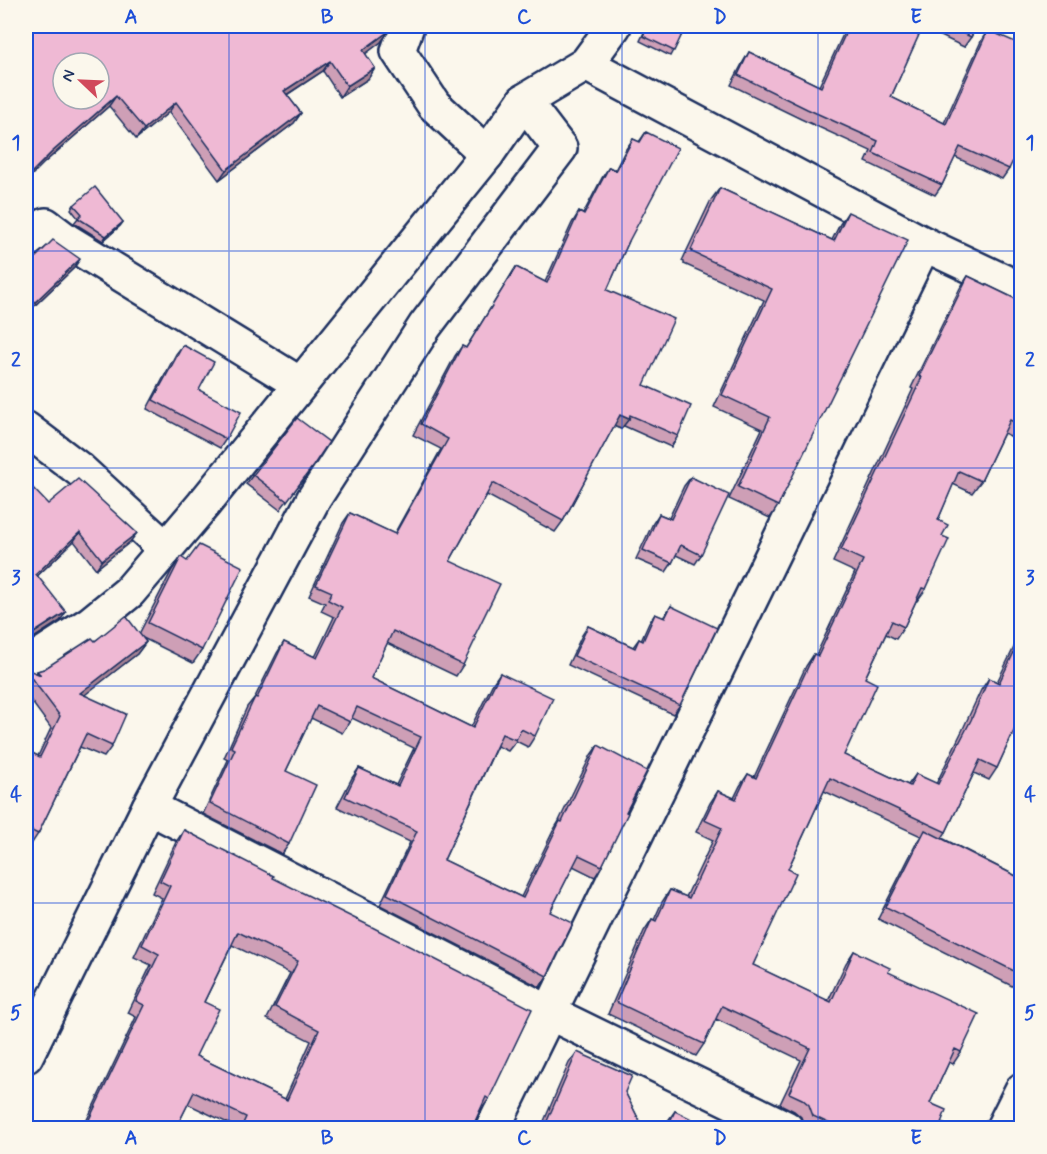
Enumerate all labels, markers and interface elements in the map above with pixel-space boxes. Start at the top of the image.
text: A [124,4,138,31]
text: B [321,4,334,31]
text: C [517,4,532,31]
text: D [713,4,727,31]
text: E [910,4,922,31]
north arrow [51,51,111,111]
text: N [57,67,80,85]
text: 1 [12,130,20,157]
text: 1 [1026,130,1034,157]
text: 2 [11,347,21,374]
text: 2 [1025,347,1035,374]
text: 3 [11,565,21,592]
text: 3 [1025,565,1035,592]
text: 4 [10,782,22,809]
text: 4 [1024,782,1036,809]
text: 5 [10,1000,22,1027]
text: 5 [1024,1000,1036,1027]
text: A [124,1125,138,1152]
text: B [321,1125,334,1152]
text: C [517,1125,532,1152]
text: D [713,1125,727,1152]
text: E [910,1125,922,1152]

